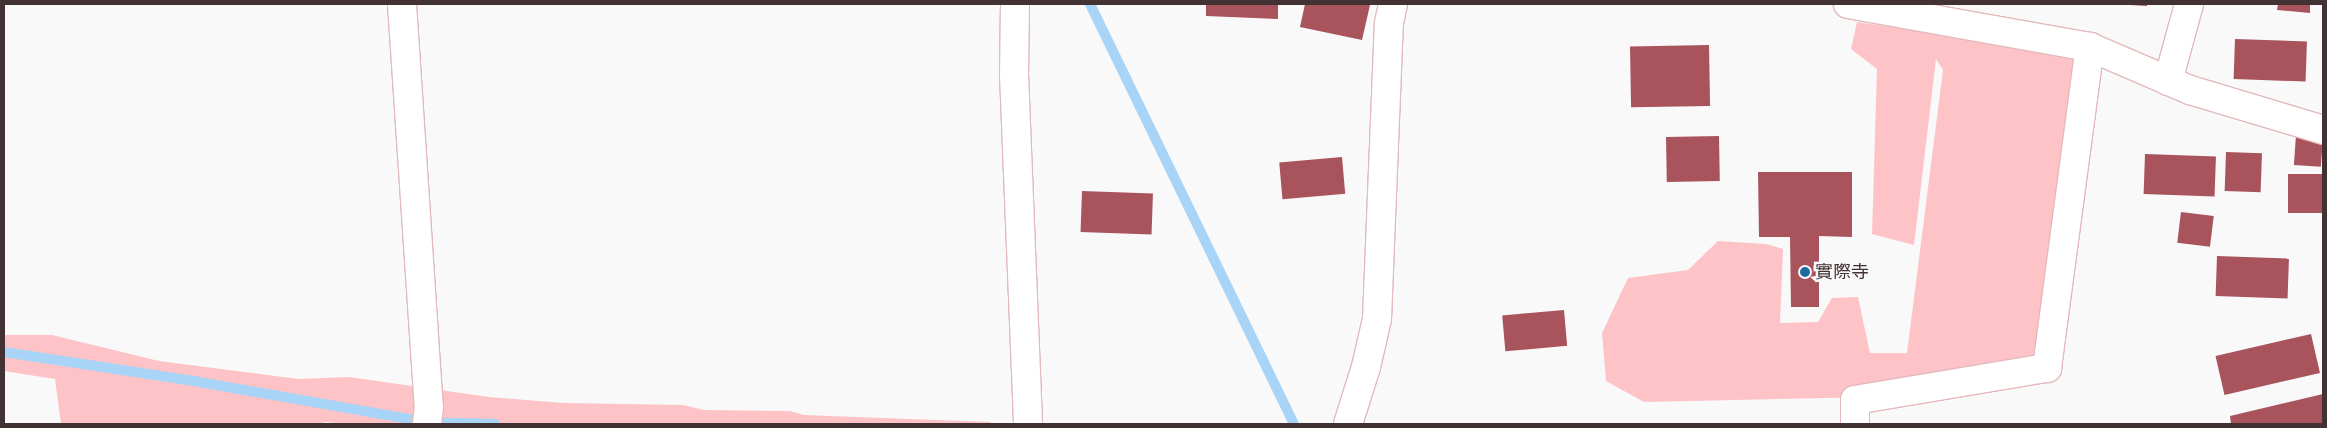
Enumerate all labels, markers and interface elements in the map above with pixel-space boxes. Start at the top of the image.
place label: 實際寺 [1815,261,1869,283]
marker: 實際寺 [1799,266,1811,278]

